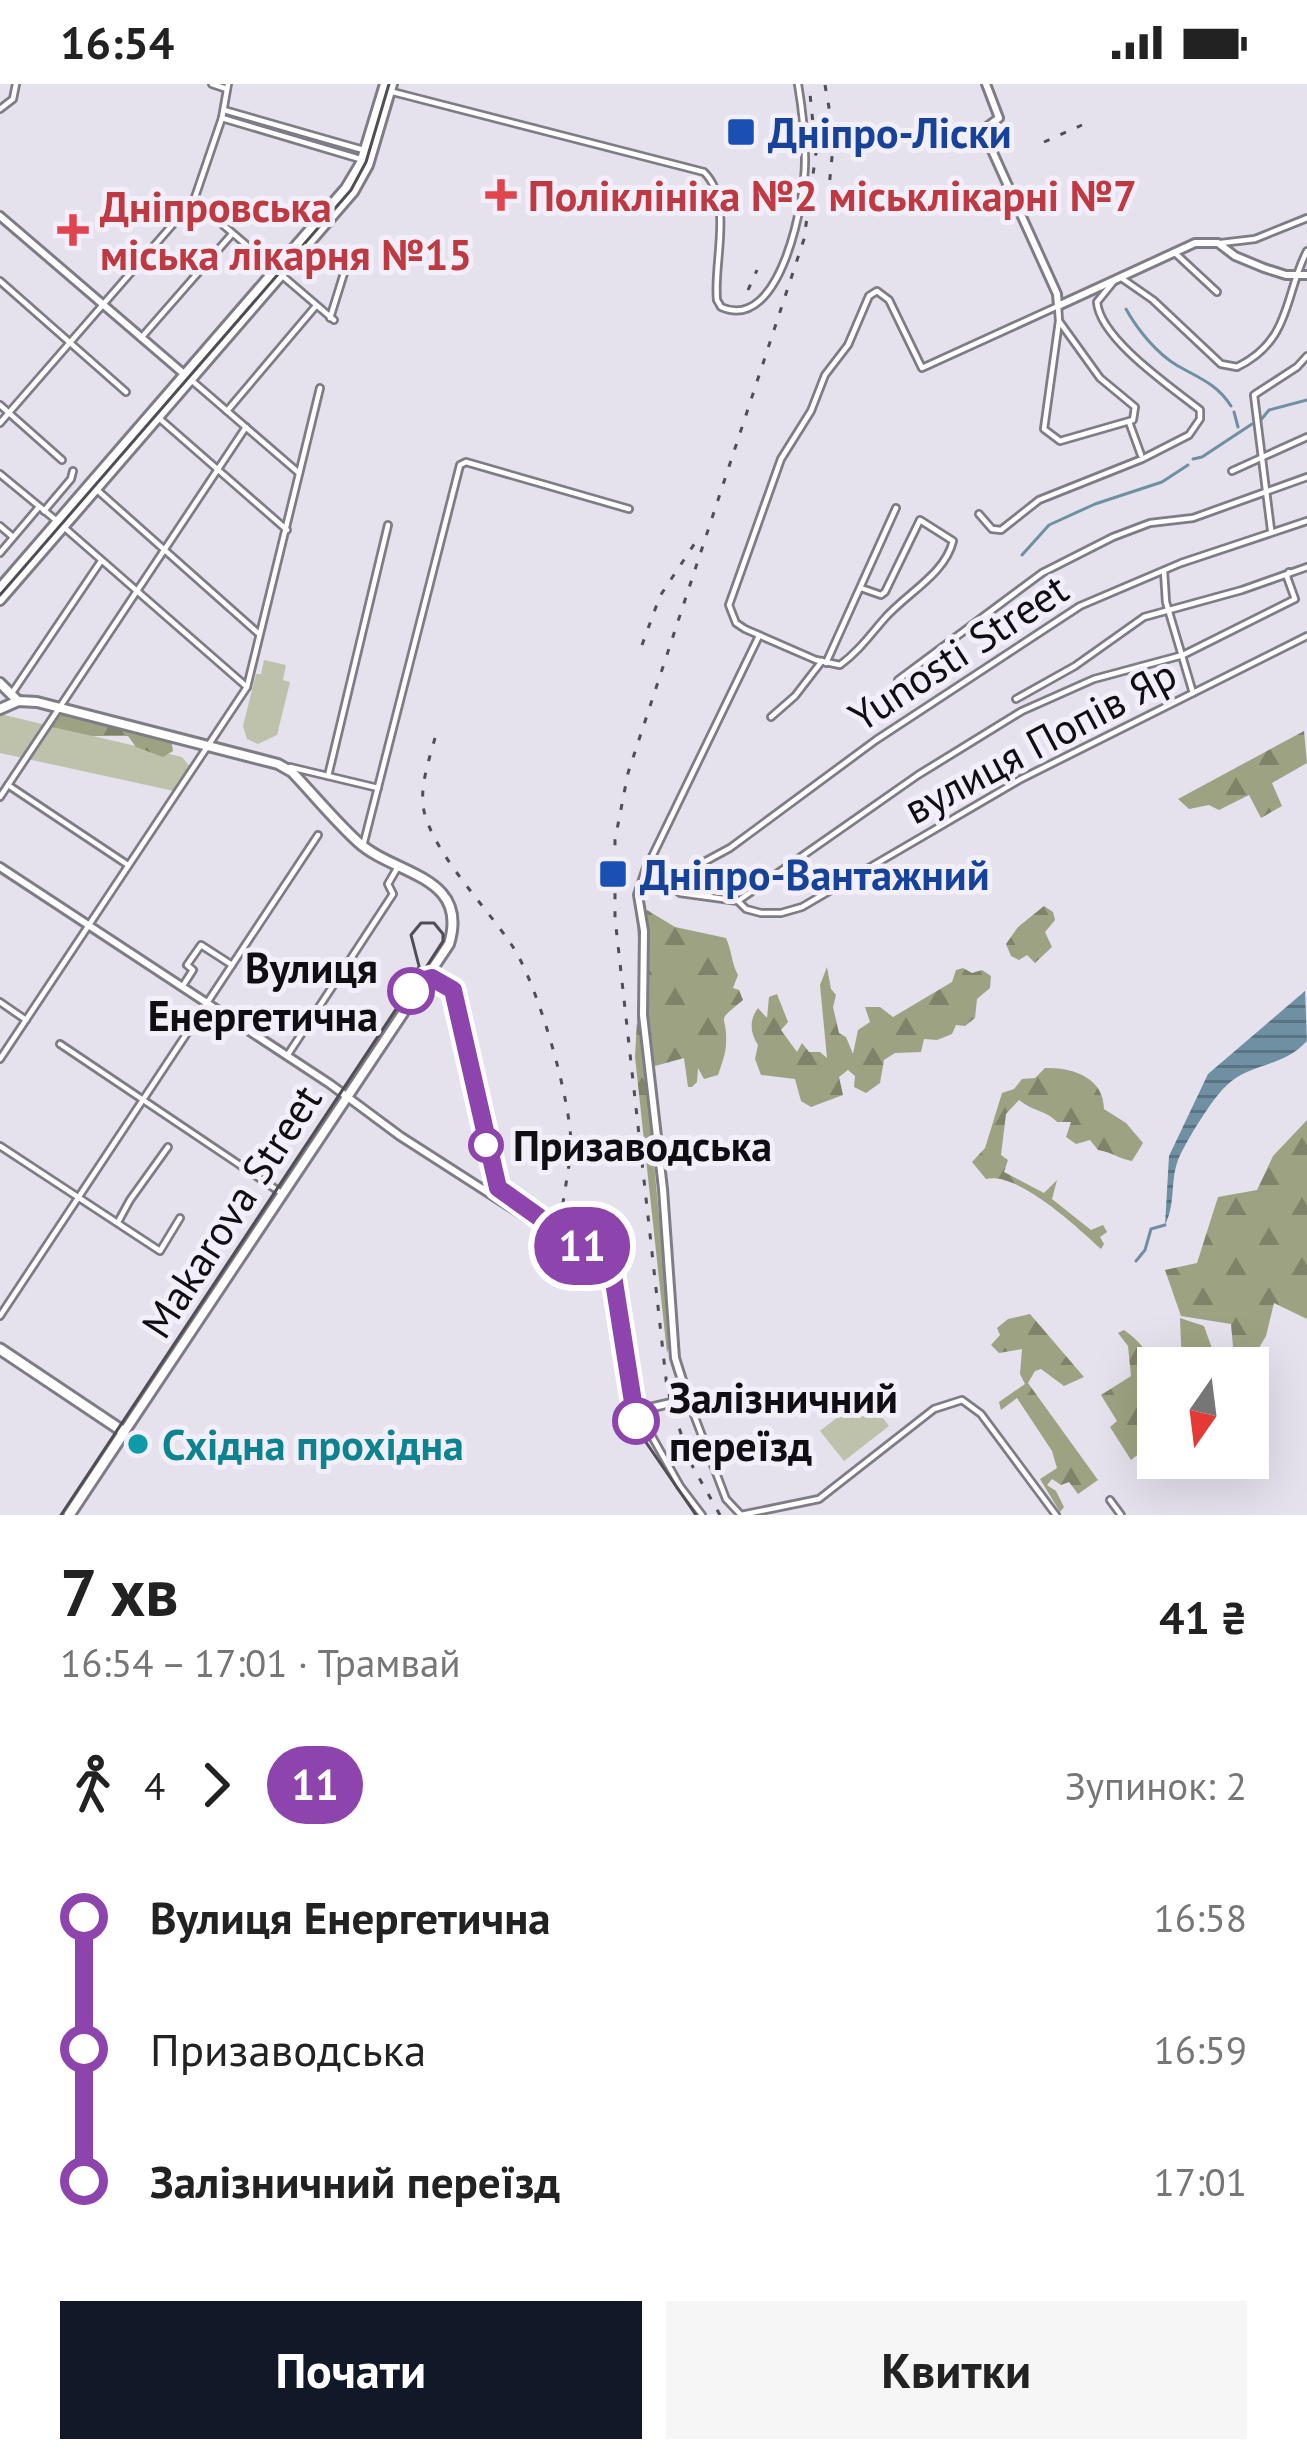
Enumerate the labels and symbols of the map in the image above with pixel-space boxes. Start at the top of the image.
place label: Дніпро-Ліски [768,105,1012,160]
marker: Дніпро-Ліски [725,116,757,148]
place label: Поліклініка №2 міськлікарні №7 [528,168,1137,223]
place label: Дніпровська міська лікарня №15 [100,179,472,282]
marker: Поліклініка №2 міськлікарні №7 [485,179,517,211]
marker: Дніпровська міська лікарня №15 [57,214,89,246]
street label: Yunosti Street [838,561,1078,743]
street label: вулиця Попів Яр [894,646,1186,836]
place label: Дніпро-Вантажний [640,847,990,902]
marker: Дніпро-Вантажний [597,858,629,890]
place label: Вулиця Енергетична [148,940,378,1043]
marker: Вулиця Енергетична [389,969,433,1013]
street label: Makarova Street [129,1074,333,1348]
place label: Призаводська [513,1118,772,1173]
marker: Призаводська [470,1129,502,1161]
line badge: 11 [528,1207,636,1285]
north arrow [1137,1347,1269,1479]
place label: Залізничний переїзд [669,1370,898,1473]
marker: Залізничний переїзд [614,1399,658,1443]
place label: Східна прохідна [162,1417,464,1472]
marker: Східна прохідна [125,1431,151,1457]

